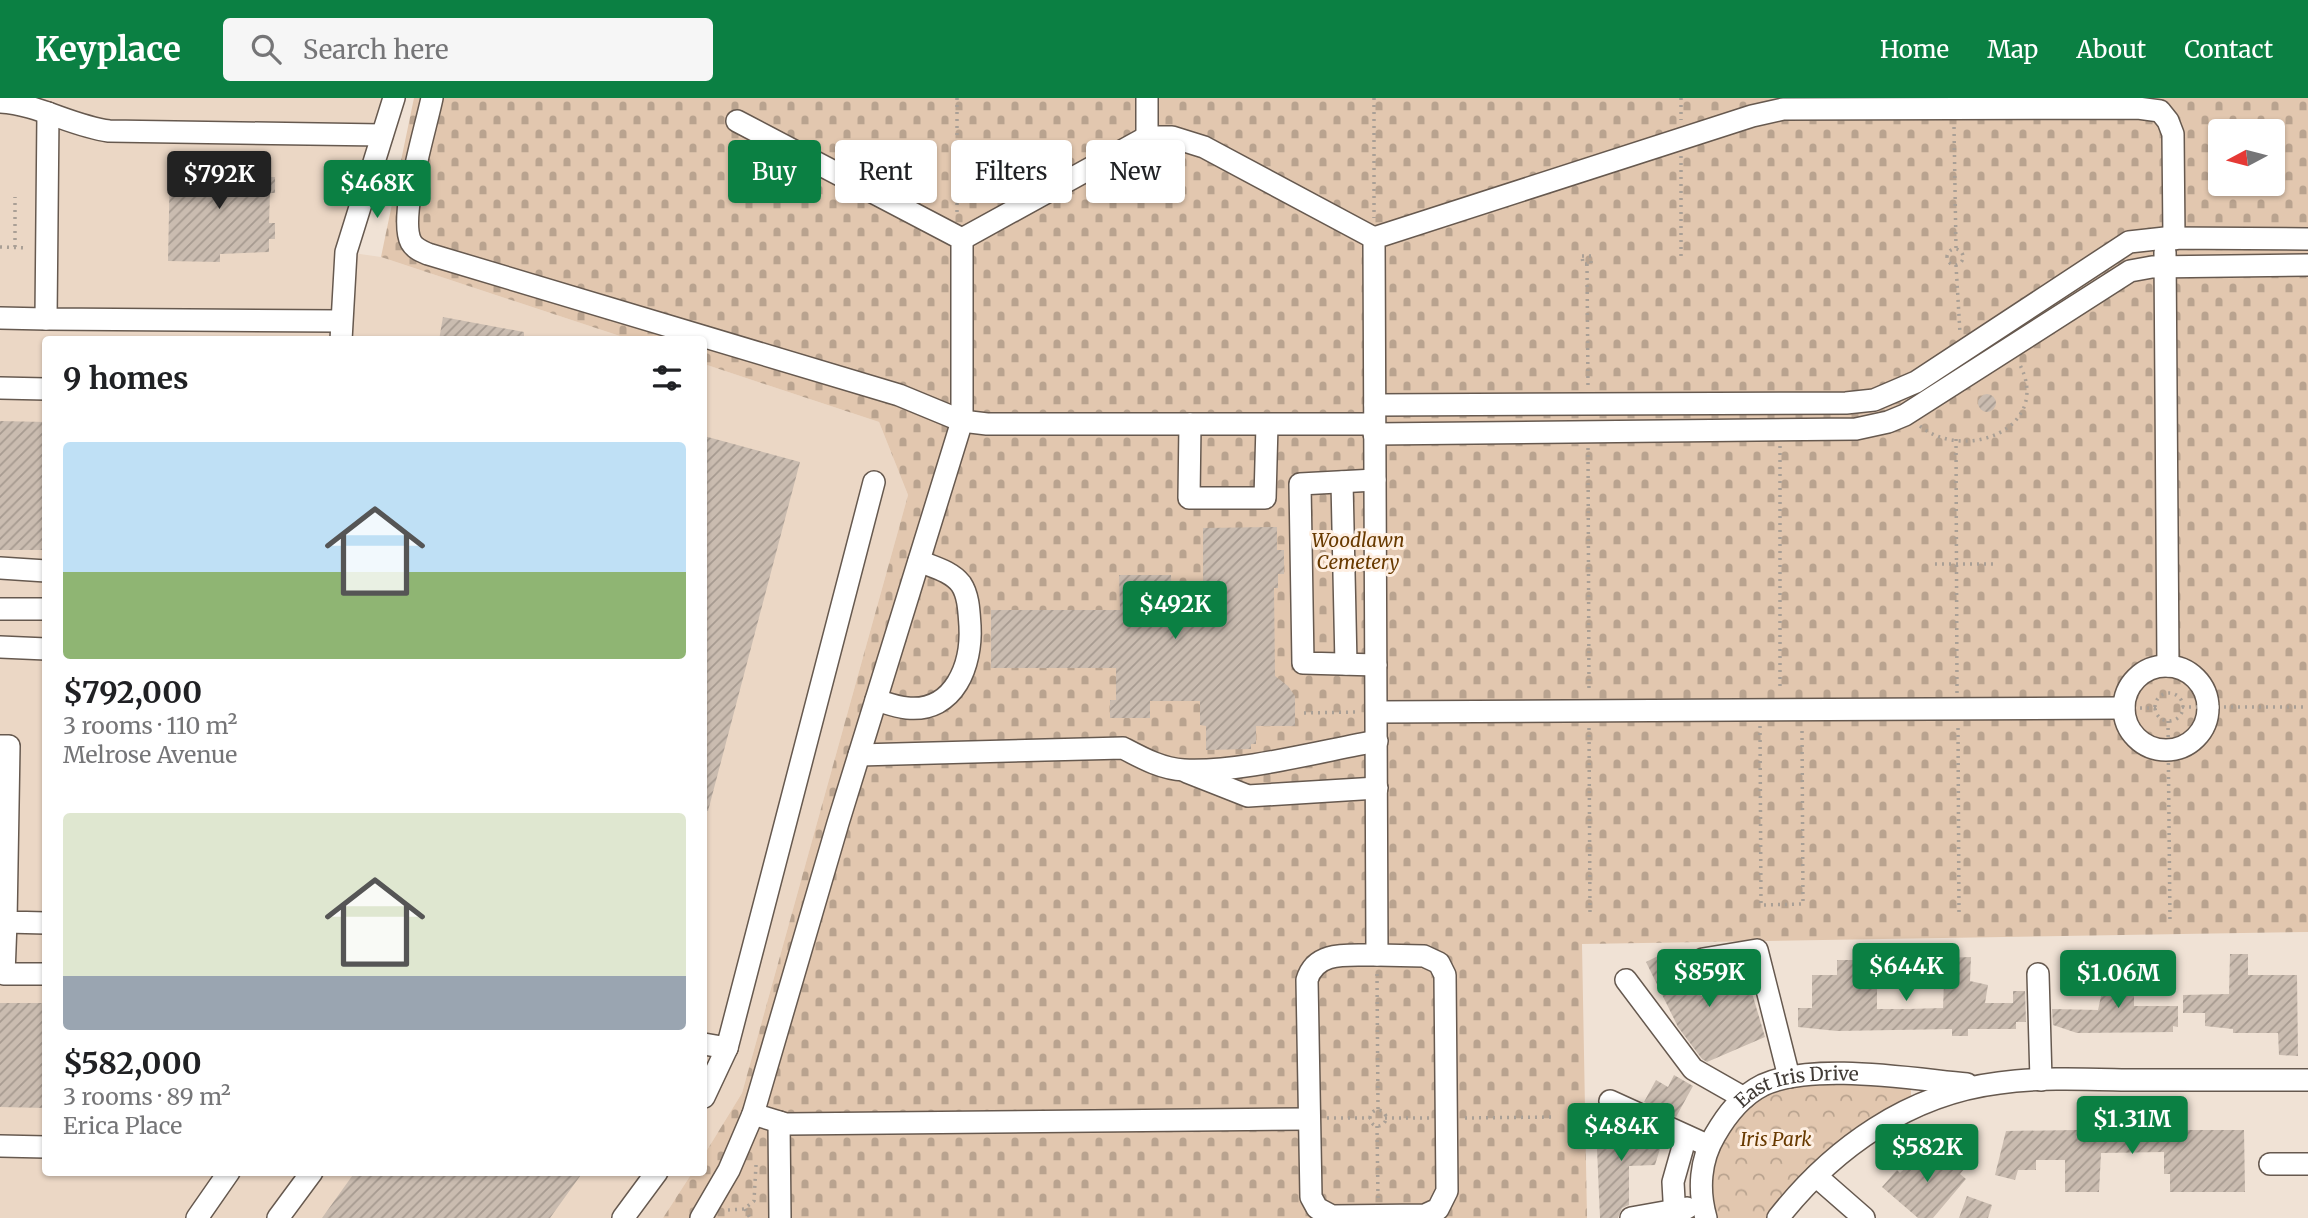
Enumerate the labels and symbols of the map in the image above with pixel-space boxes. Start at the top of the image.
north arrow [2208,119,2286,196]
pin: $792K [170,152,268,211]
pin: $468K [328,160,426,220]
park label: Woodlawn Cemetery [1312,528,1404,574]
pin: $492K [1126,582,1224,641]
pin: $644K [1857,944,1955,1003]
pin: $859K [1660,950,1758,1009]
pin: $1.06M [2061,950,2175,1010]
street label: East Iris Drive [1729,1061,1859,1112]
pin: $1.31M [2075,1096,2189,1156]
pin: $484K [1572,1104,1670,1163]
pin: $582K [1878,1124,1976,1184]
park label: Iris Park [1740,1127,1812,1151]

